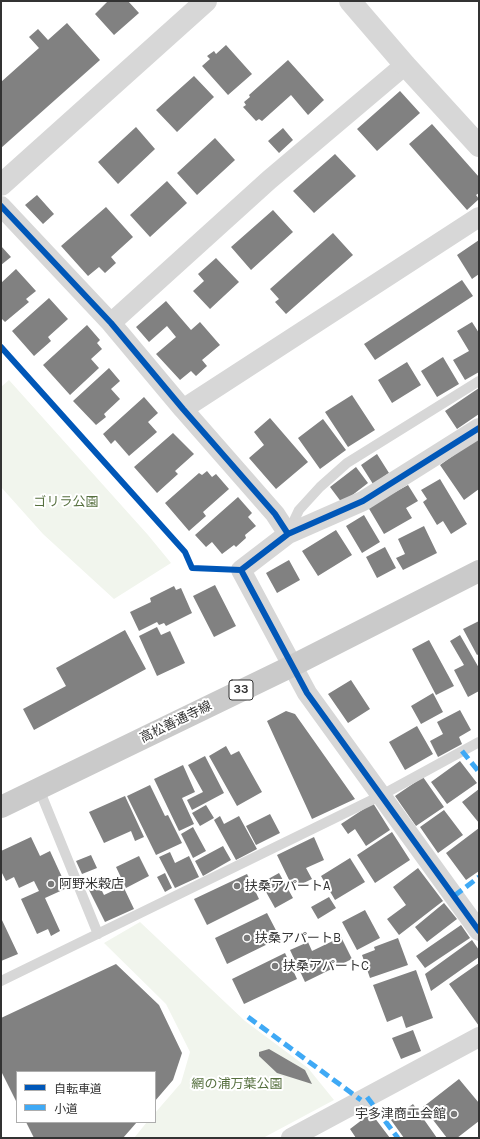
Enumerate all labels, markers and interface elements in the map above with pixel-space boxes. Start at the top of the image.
park label: ゴリラ公園 [34,494,98,510]
road number: 33 [229,680,253,700]
street label: 高松善通寺線 [138,698,214,746]
place label: 阿野米穀店 [59,876,124,892]
place label: 扶桑アパートA [245,878,330,894]
marker: 阿野米穀店 [46,879,56,889]
marker: 扶桑アパートA [232,881,242,891]
place label: 扶桑アパートB [255,930,341,946]
marker: 扶桑アパートB [242,933,252,943]
place label: 扶桑アパートC [283,958,369,974]
marker: 扶桑アパートC [270,961,280,971]
legend [16,1071,156,1123]
park label: 網の浦万葉公園 [192,1076,282,1092]
text: 自転車道 [54,1082,102,1096]
text: 小道 [54,1102,78,1116]
place label: 宇多津商工会館 [355,1106,446,1122]
marker: 宇多津商工会館 [449,1109,459,1119]

